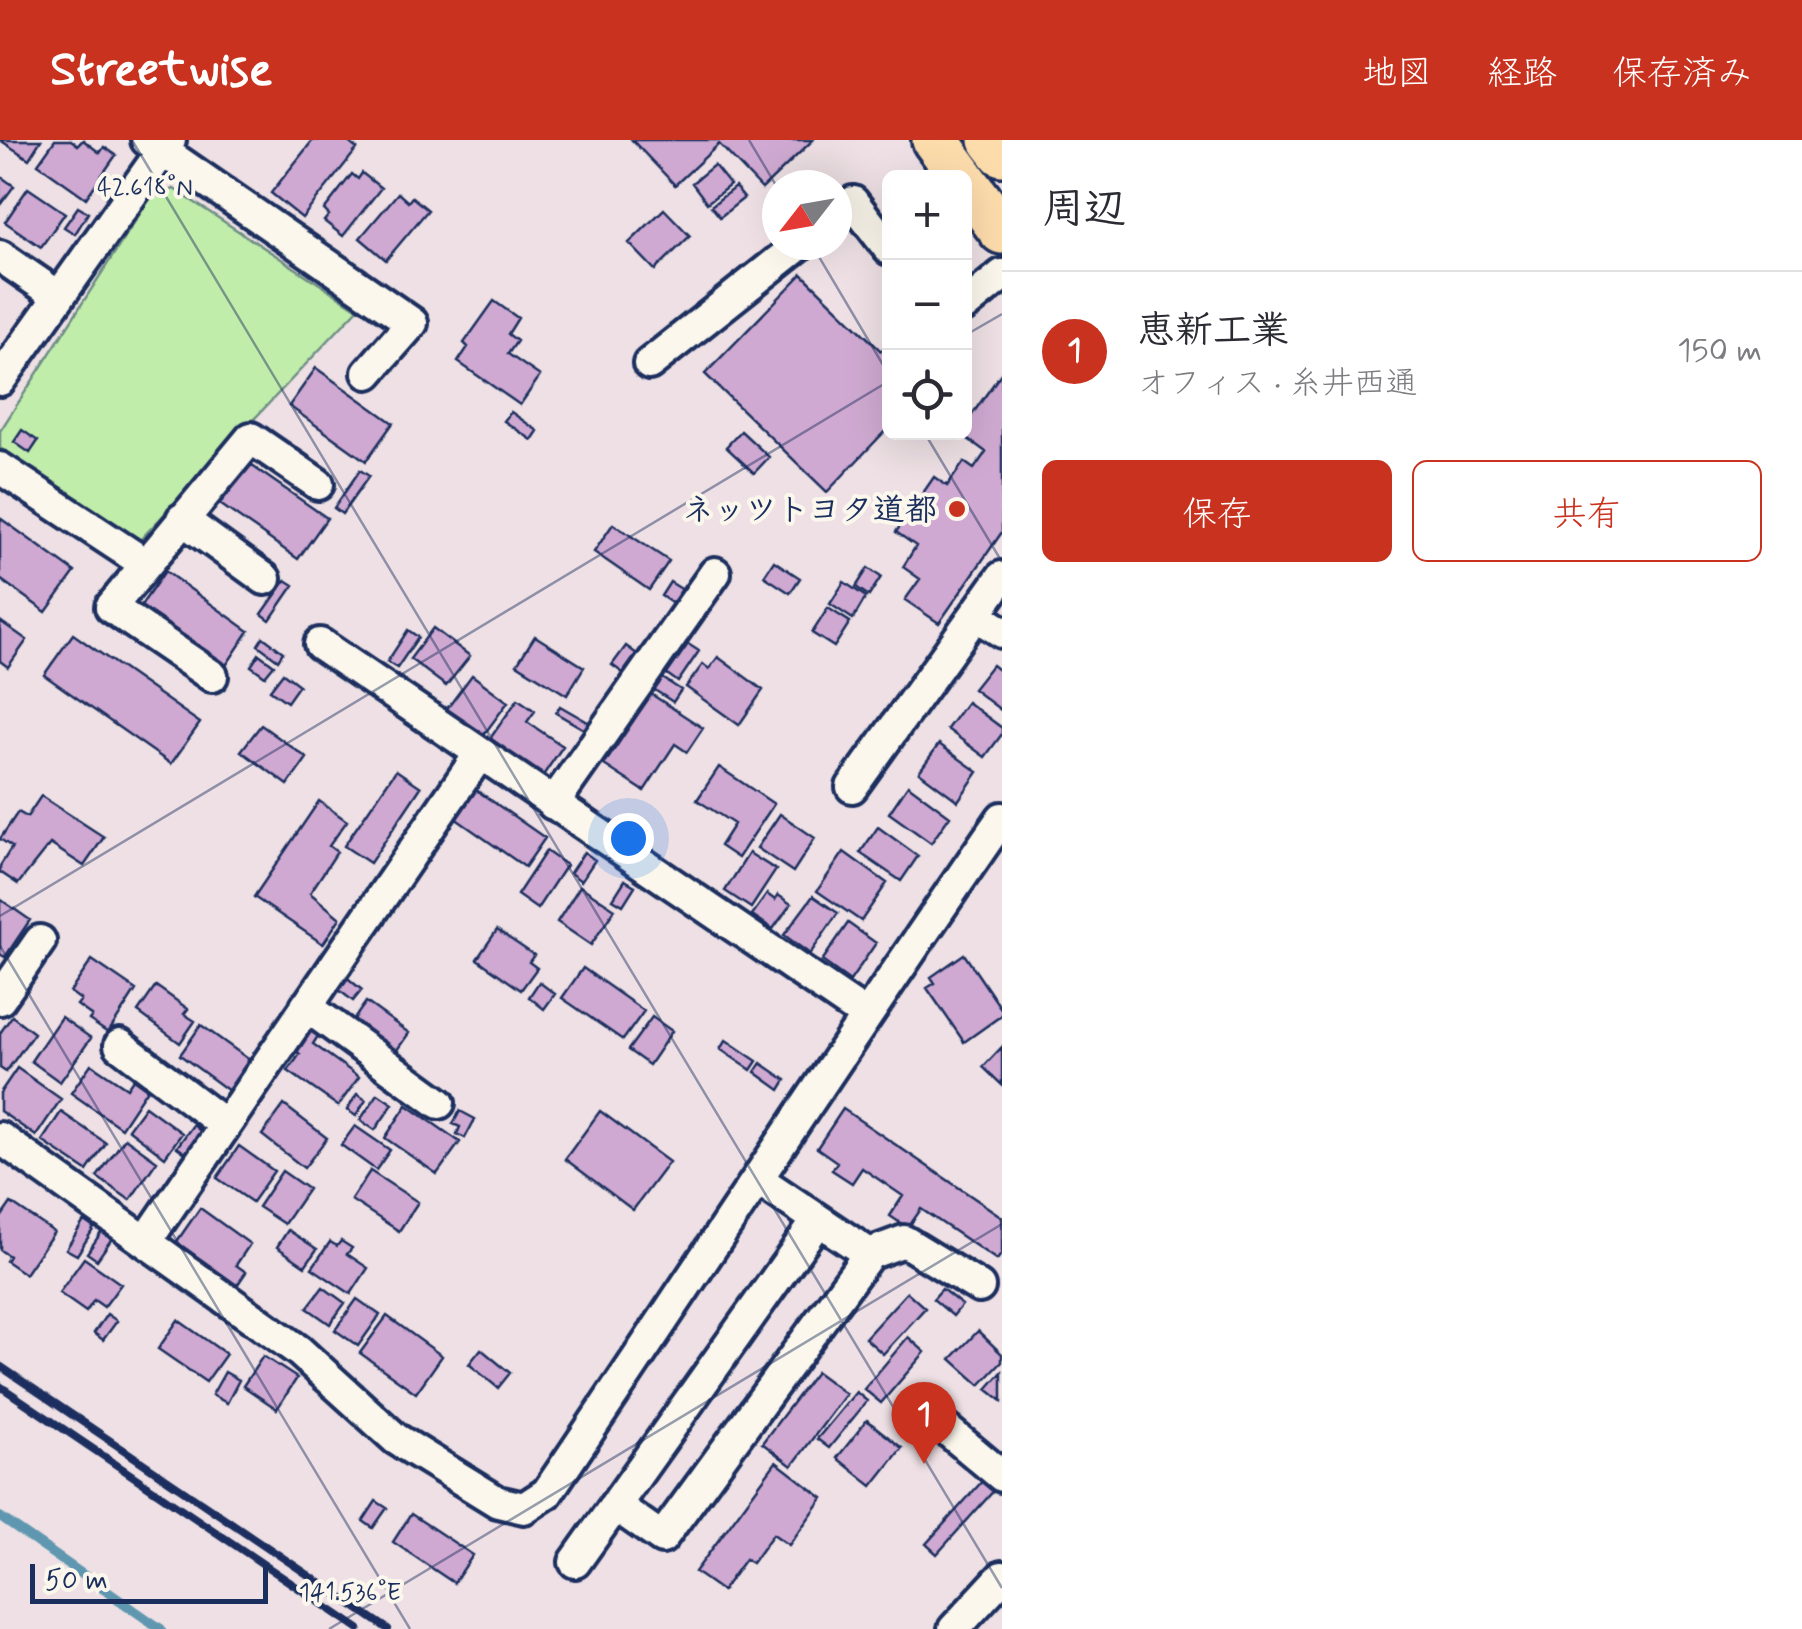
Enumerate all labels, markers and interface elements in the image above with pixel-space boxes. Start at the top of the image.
text: Streetwise [50,39,272,102]
text: 地図 [1362,51,1432,97]
text: 経路 [1487,51,1557,97]
text: 保存済み [1612,51,1752,97]
north arrow [762,170,852,260]
map controls [882,170,972,440]
button: + [882,170,972,260]
text: 42.618°N [97,172,193,205]
text: 周辺 [1042,183,1126,238]
button: − [882,260,972,350]
text: 恵新工業 [1137,307,1289,356]
text: 1 [1067,330,1082,372]
text: 150 m [1677,330,1762,372]
button: locate [882,350,972,440]
text: オフィス · 糸井西通 [1137,363,1418,405]
button: 保存 [1042,460,1392,562]
button: 共有 [1412,460,1762,562]
place label: ネッツトヨタ道都 [682,490,937,532]
marker: ネッツトヨタ道都 [946,498,968,520]
your location [603,813,654,864]
pin: 1 [892,1382,956,1464]
scale bar [30,1559,268,1604]
text: 50 m [45,1563,108,1600]
text: 141.536°E [299,1577,401,1610]

